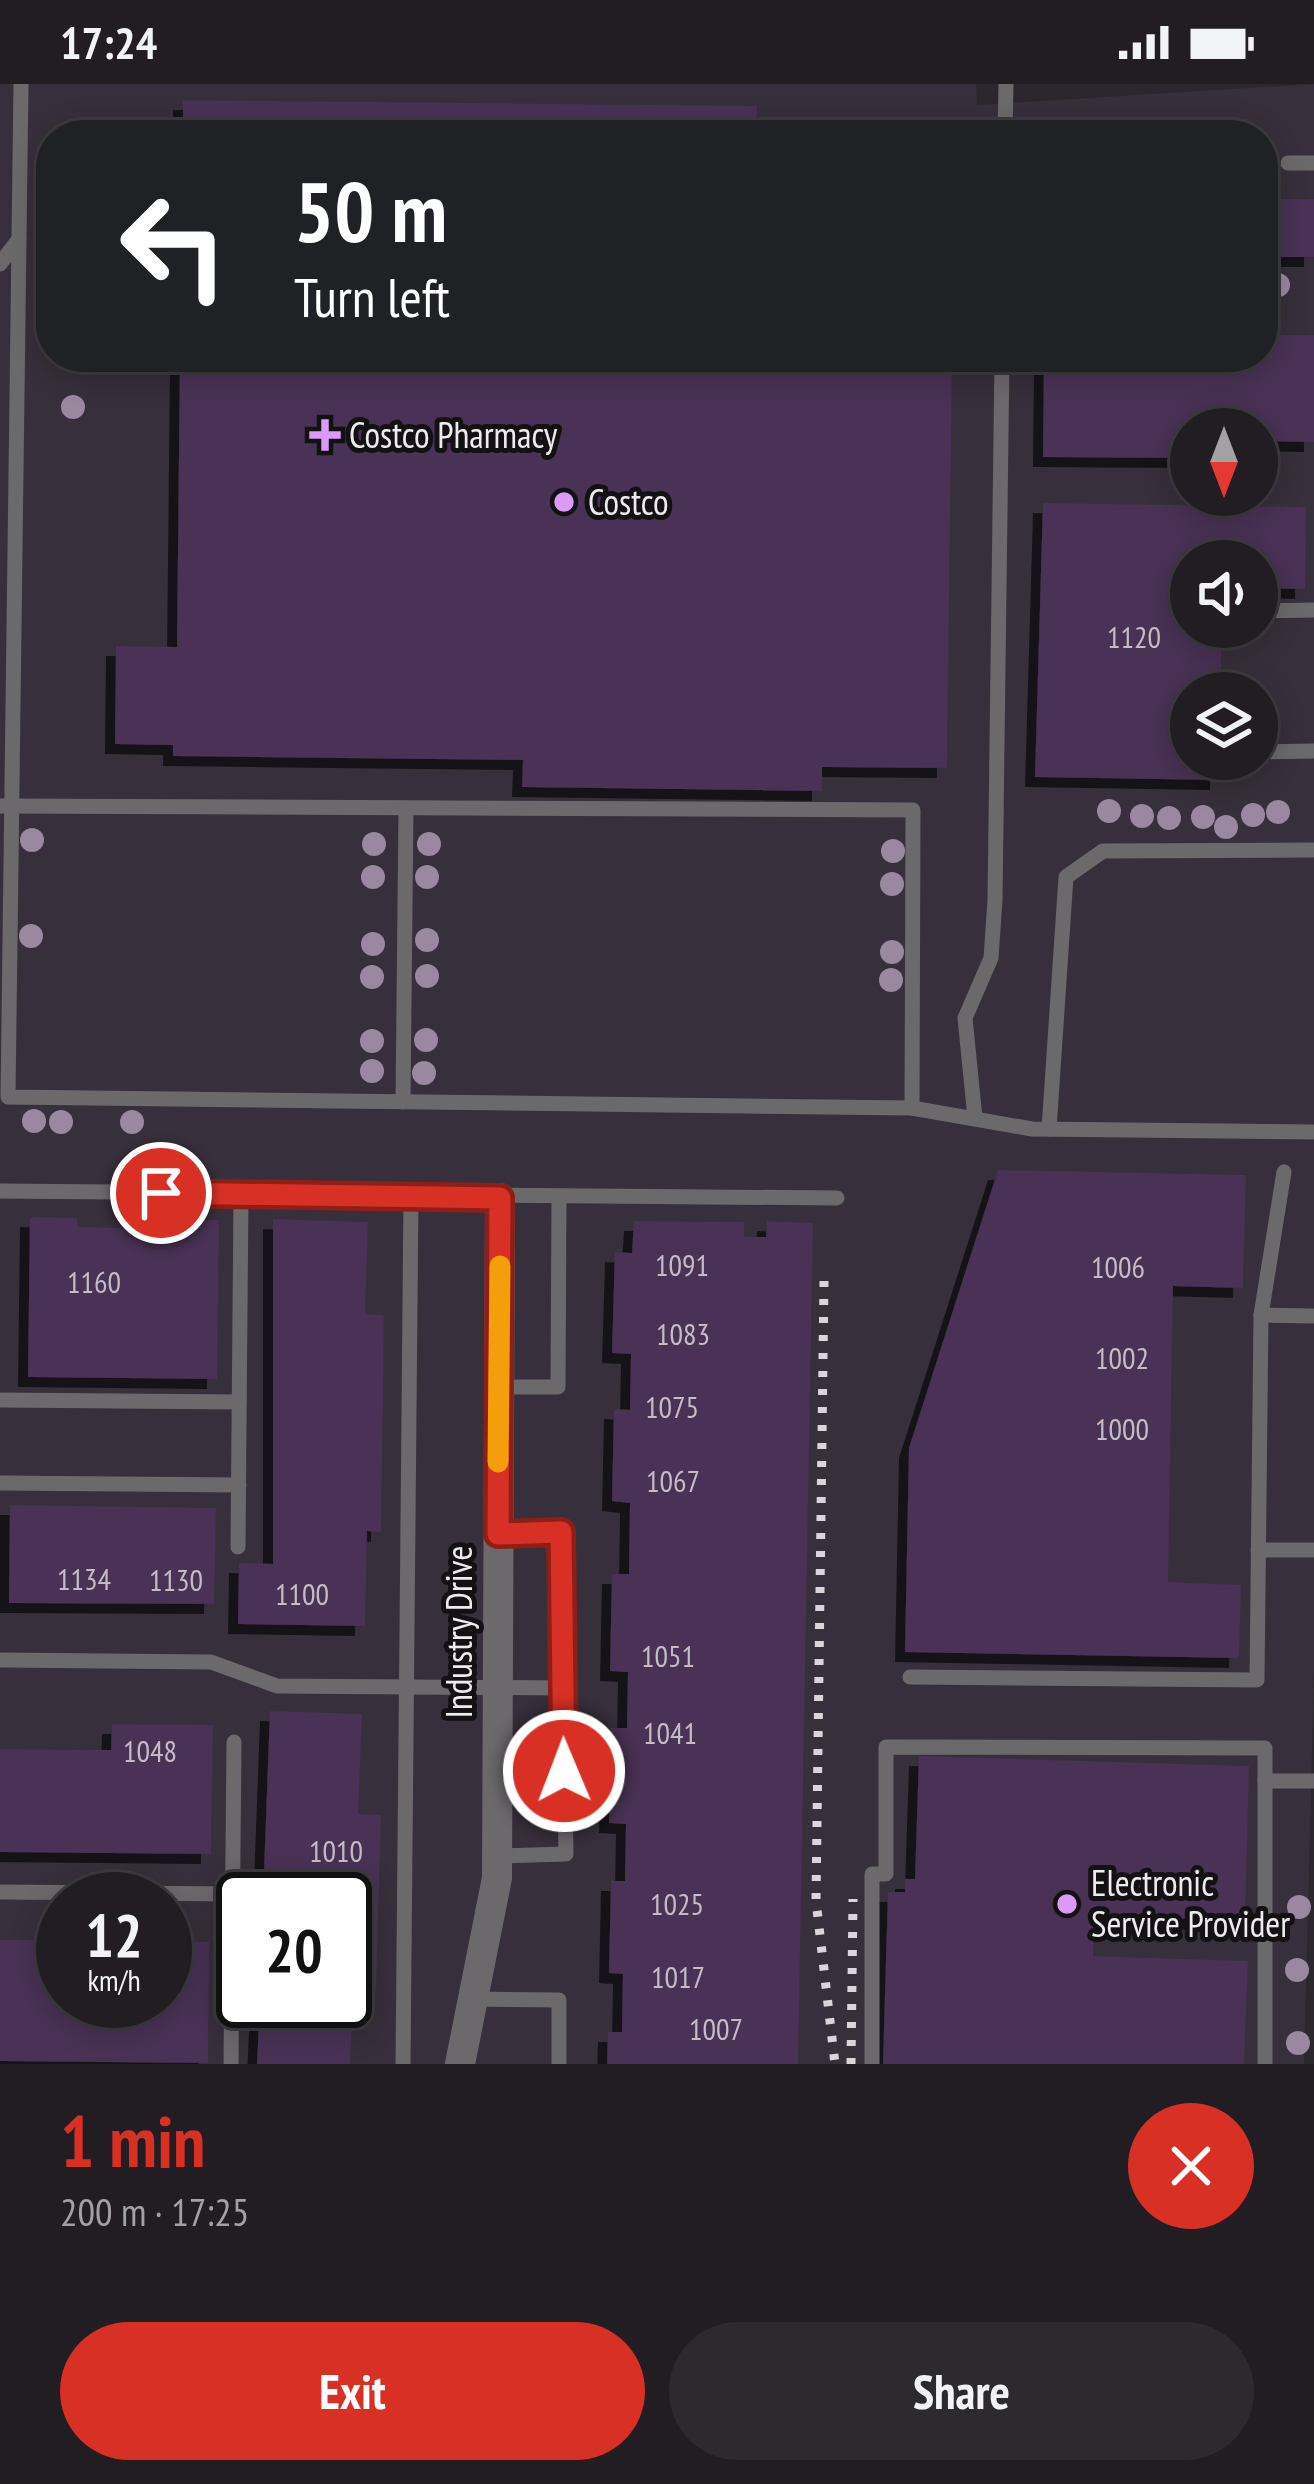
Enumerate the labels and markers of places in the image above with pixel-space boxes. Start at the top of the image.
place label: Costco Pharmacy [349,411,558,458]
marker: Costco Pharmacy [312,422,338,448]
place label: Costco [588,478,669,525]
marker: Costco [551,489,577,515]
pin [110,1142,212,1244]
place label: Electronic Service Provider [1091,1859,1290,1947]
marker: Electronic Service Provider [1054,1891,1080,1917]

